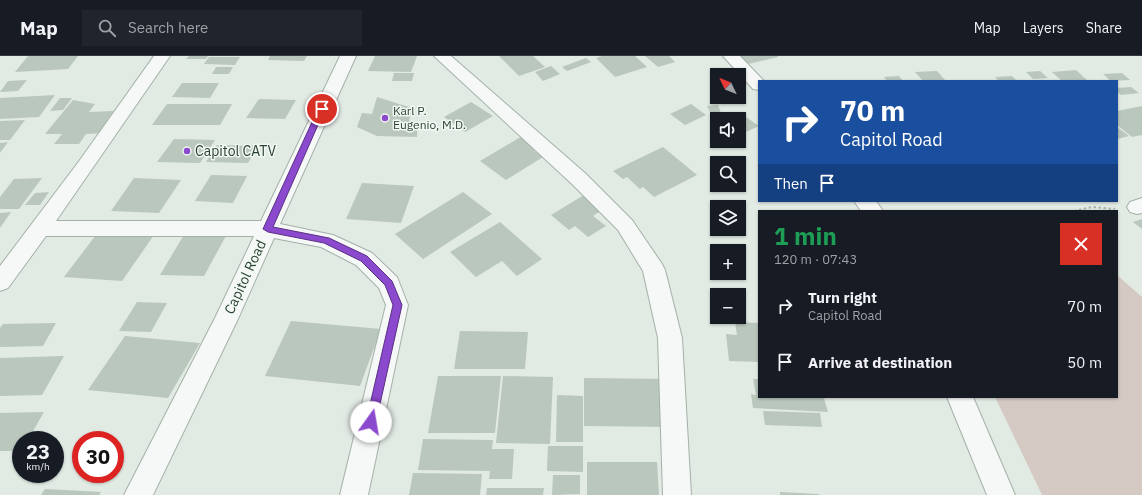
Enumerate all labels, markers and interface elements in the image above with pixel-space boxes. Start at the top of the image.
search box [82,10,362,46]
text: Map [20,16,58,40]
icon: search [96,17,118,39]
text: Search here [128,18,208,37]
text: Map [974,19,1001,37]
text: Layers [1023,19,1064,37]
text: Share [1086,19,1122,37]
north arrow [710,68,746,104]
map controls [710,68,746,324]
pin [305,92,339,126]
text: 70 m [840,92,905,129]
icon: right [774,96,826,148]
icon: arrive [311,98,333,120]
place label: Karl P. Eugenio, M.D. [393,103,466,132]
button: sound [710,112,746,148]
marker: Karl P. Eugenio, M.D. [380,113,390,123]
text: Capitol Road [840,128,943,151]
place label: Capitol CATV [195,142,276,160]
marker: Capitol CATV [182,146,192,156]
button: search [710,156,746,192]
icon: arrive [816,172,838,194]
text: Then [774,174,808,193]
button: layers [710,200,746,236]
text: 1 min [774,220,837,252]
button: close [1060,223,1102,265]
street label: Capitol Road [220,237,270,317]
button: + [710,244,746,280]
text: 120 m · 07:43 [774,251,857,268]
button: − [710,288,746,324]
text: Turn right [808,288,877,307]
icon: right [774,295,796,317]
text: 70 m [1067,297,1102,316]
text: Capitol Road [808,307,882,324]
icon: arrive [774,351,796,373]
text: Arrive at destination [808,353,952,372]
text: 50 m [1067,353,1102,372]
position arrow [350,401,392,443]
speed limit sign: 30 [72,431,124,483]
text: 23 [26,438,50,465]
text: km/h [26,460,50,473]

